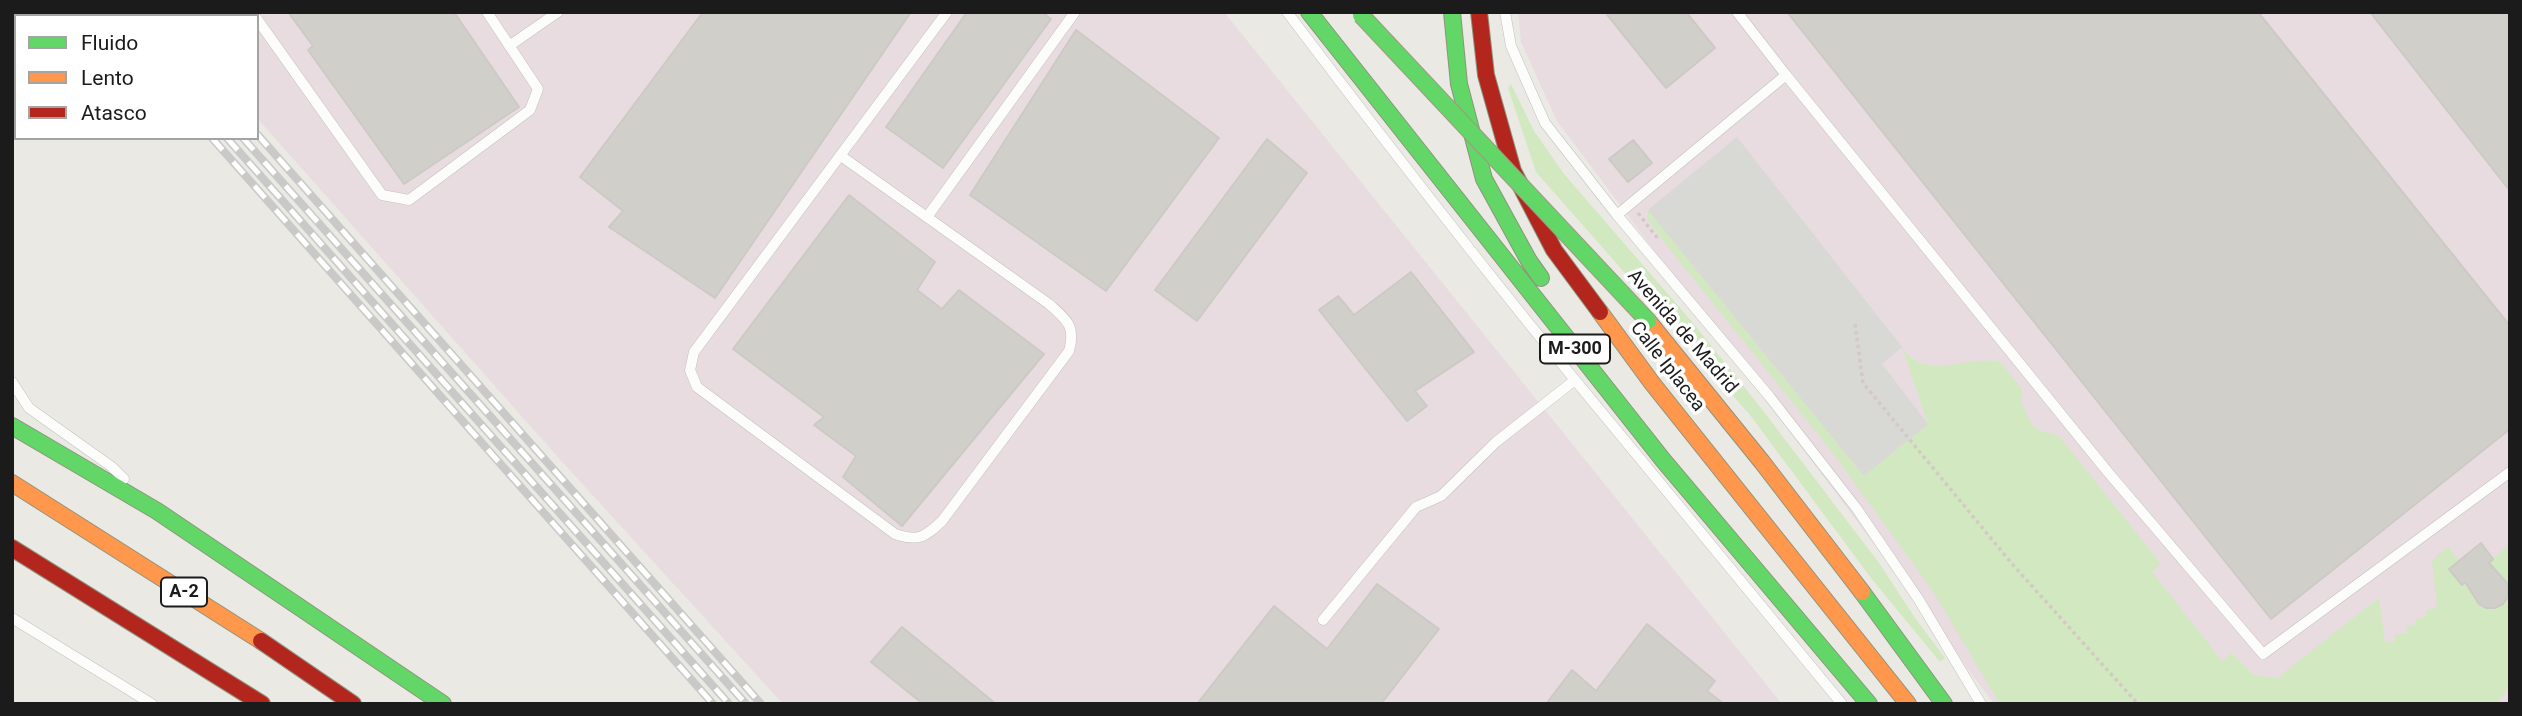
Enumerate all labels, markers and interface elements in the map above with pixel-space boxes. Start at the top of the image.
legend [14,14,259,140]
text: Fluido [81,31,138,55]
text: Lento [81,66,134,90]
text: Atasco [81,101,147,125]
street label: Avenida de Madrid [1622,265,1742,399]
street label: Calle Iplacea [1625,317,1709,417]
road number: M-300 [1540,334,1610,363]
road number: A-2 [161,578,207,606]

